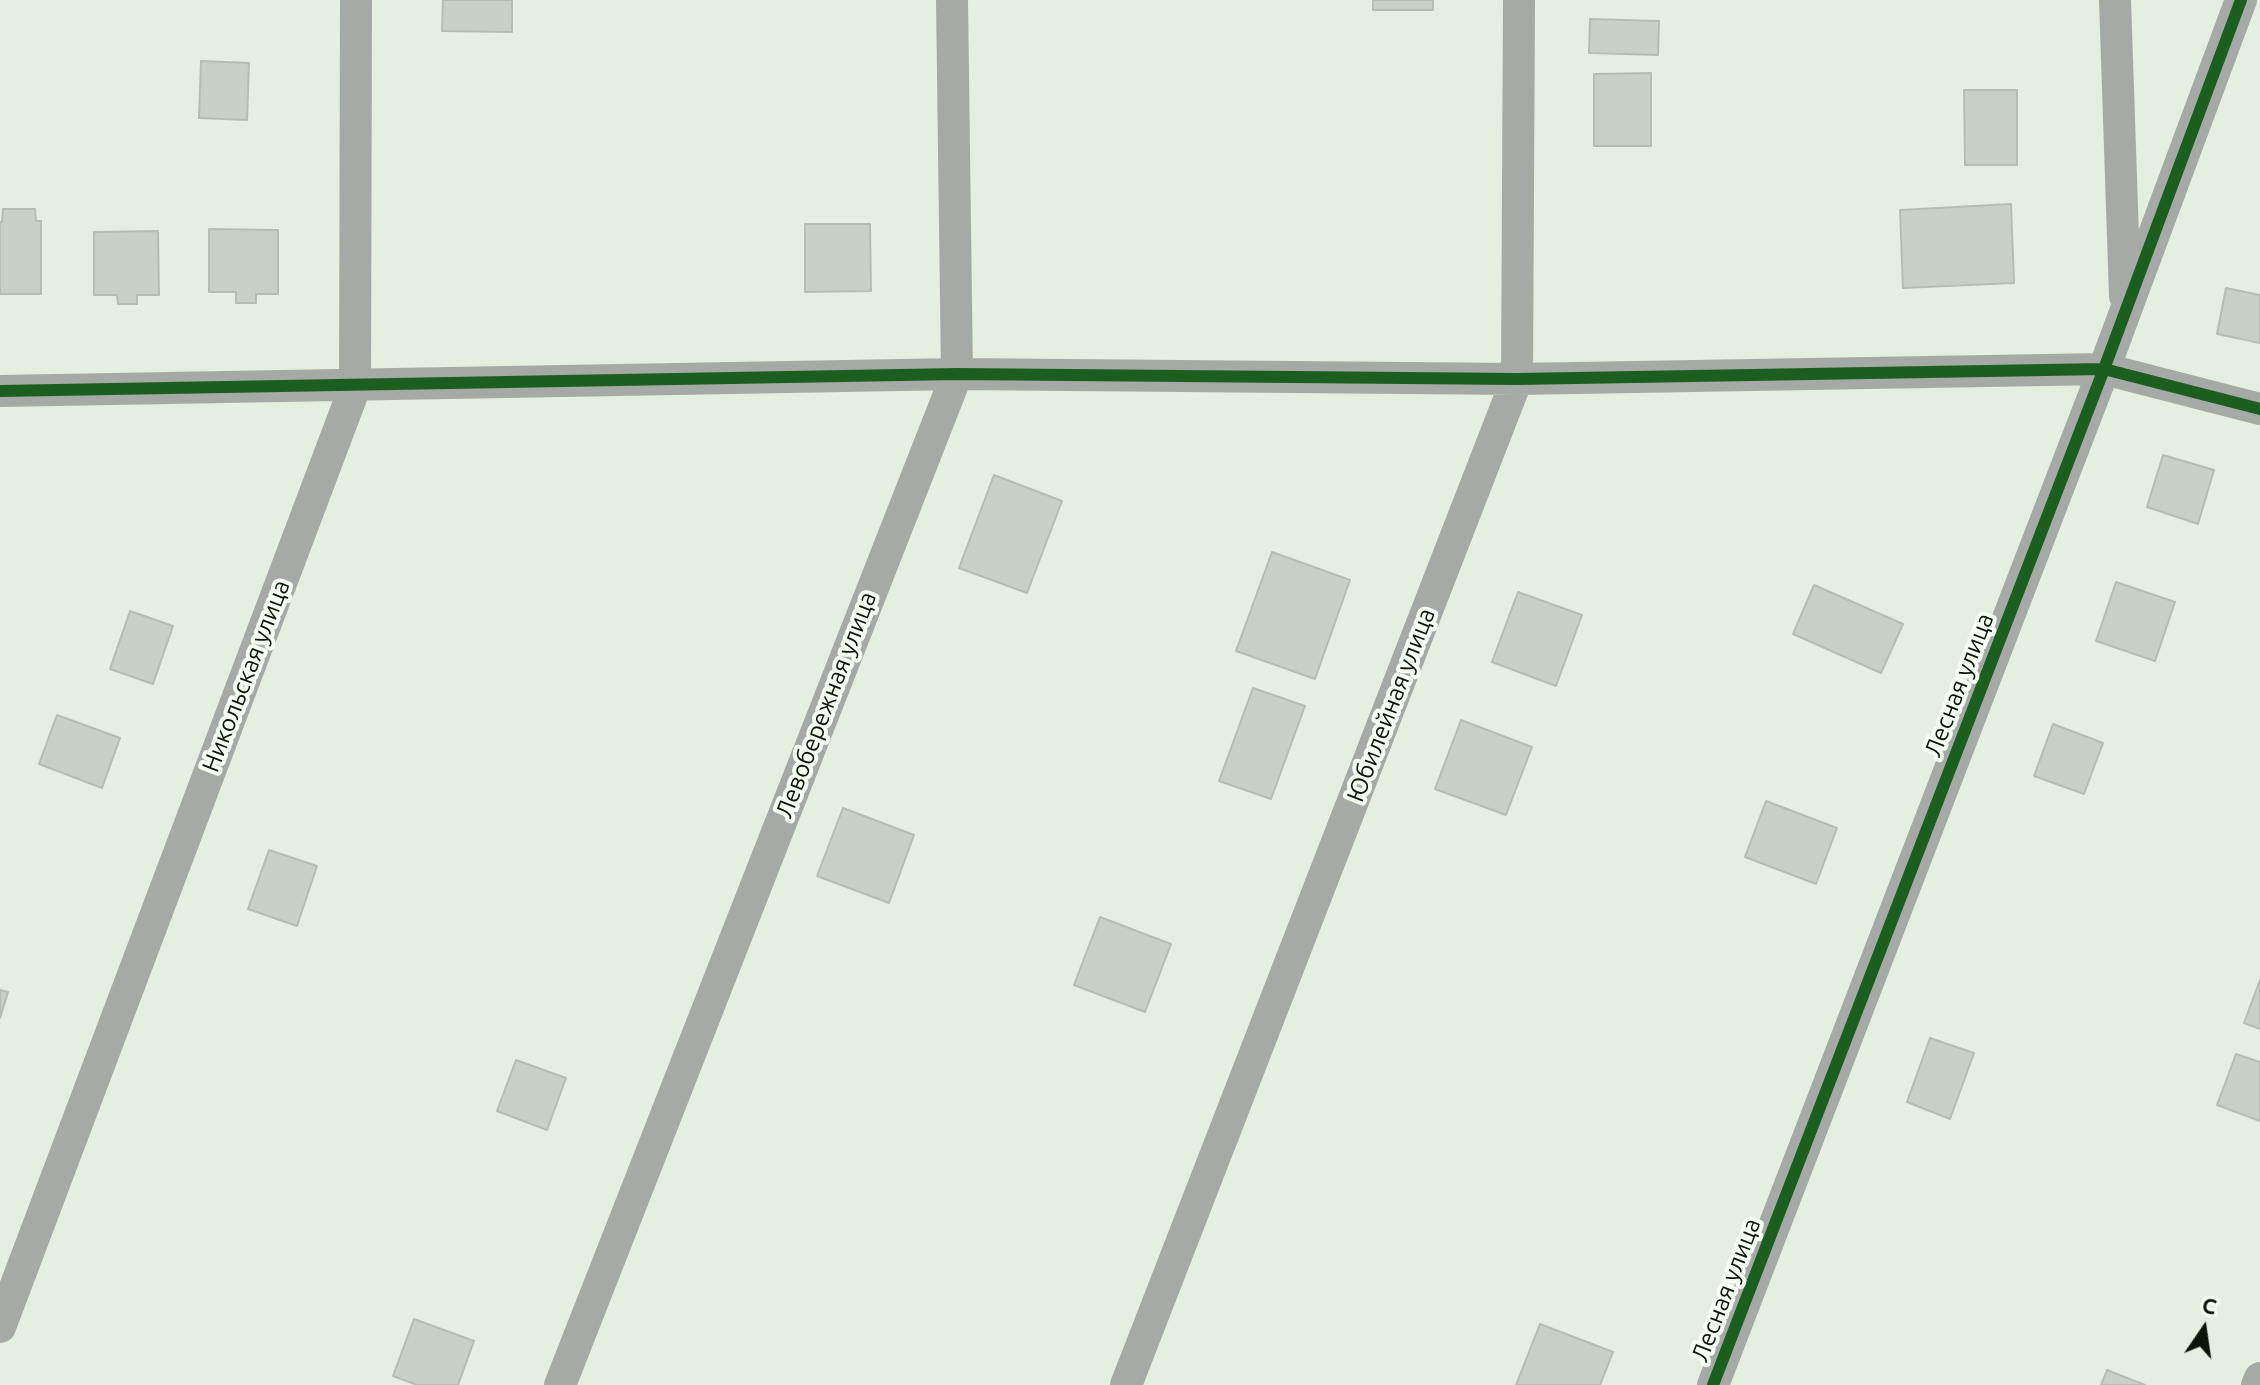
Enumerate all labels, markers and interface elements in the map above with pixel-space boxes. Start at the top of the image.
street label: Никольская улица [196,576,296,776]
street label: Левобережная улица [770,588,882,822]
street label: Юбилейная улица [1341,604,1441,806]
street label: Лесная улица [1918,609,2000,761]
street label: Лесная улица [1685,1214,1767,1366]
north arrow [2164,1289,2244,1369]
text: С [2200,1291,2219,1319]

